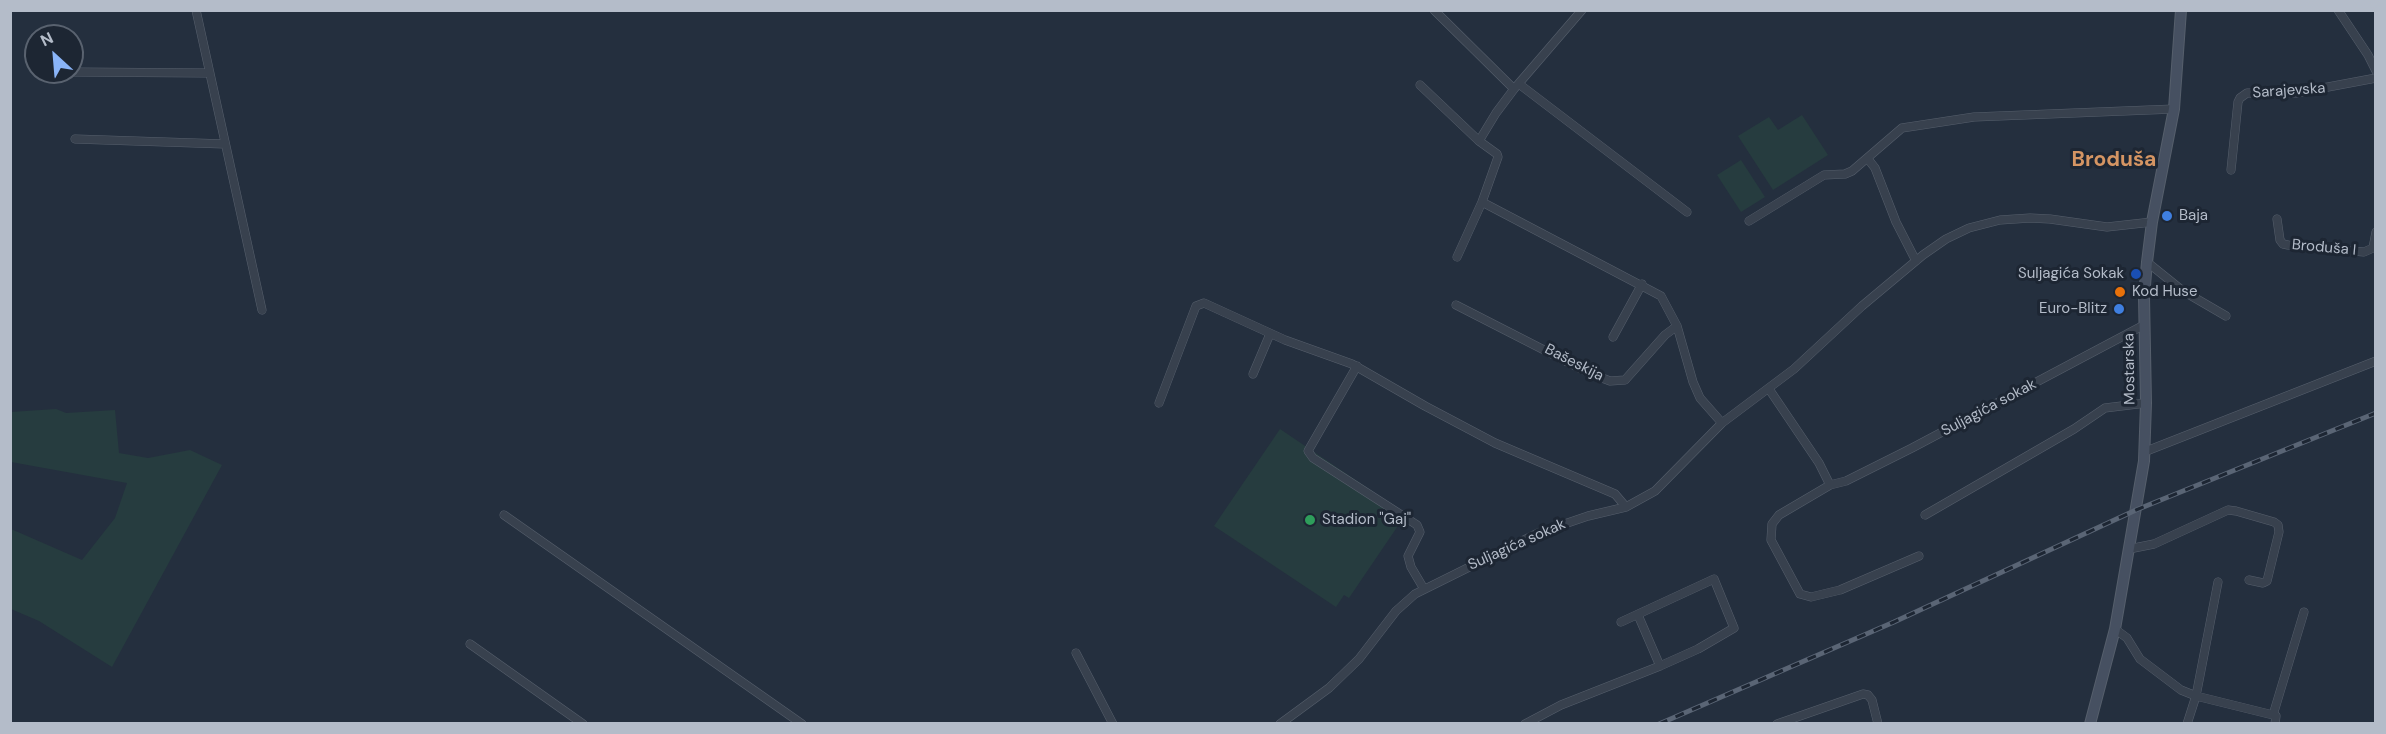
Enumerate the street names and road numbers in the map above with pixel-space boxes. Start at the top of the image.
street label: Sarajevska [2252,79,2326,103]
street label: Broduša I [2291,236,2357,260]
street label: Mostarska [2120,333,2140,405]
street label: Bašeskija [1542,341,1606,385]
street label: Suljagića sokak [1939,375,2039,441]
street label: Suljagića sokak [1465,515,1569,575]

